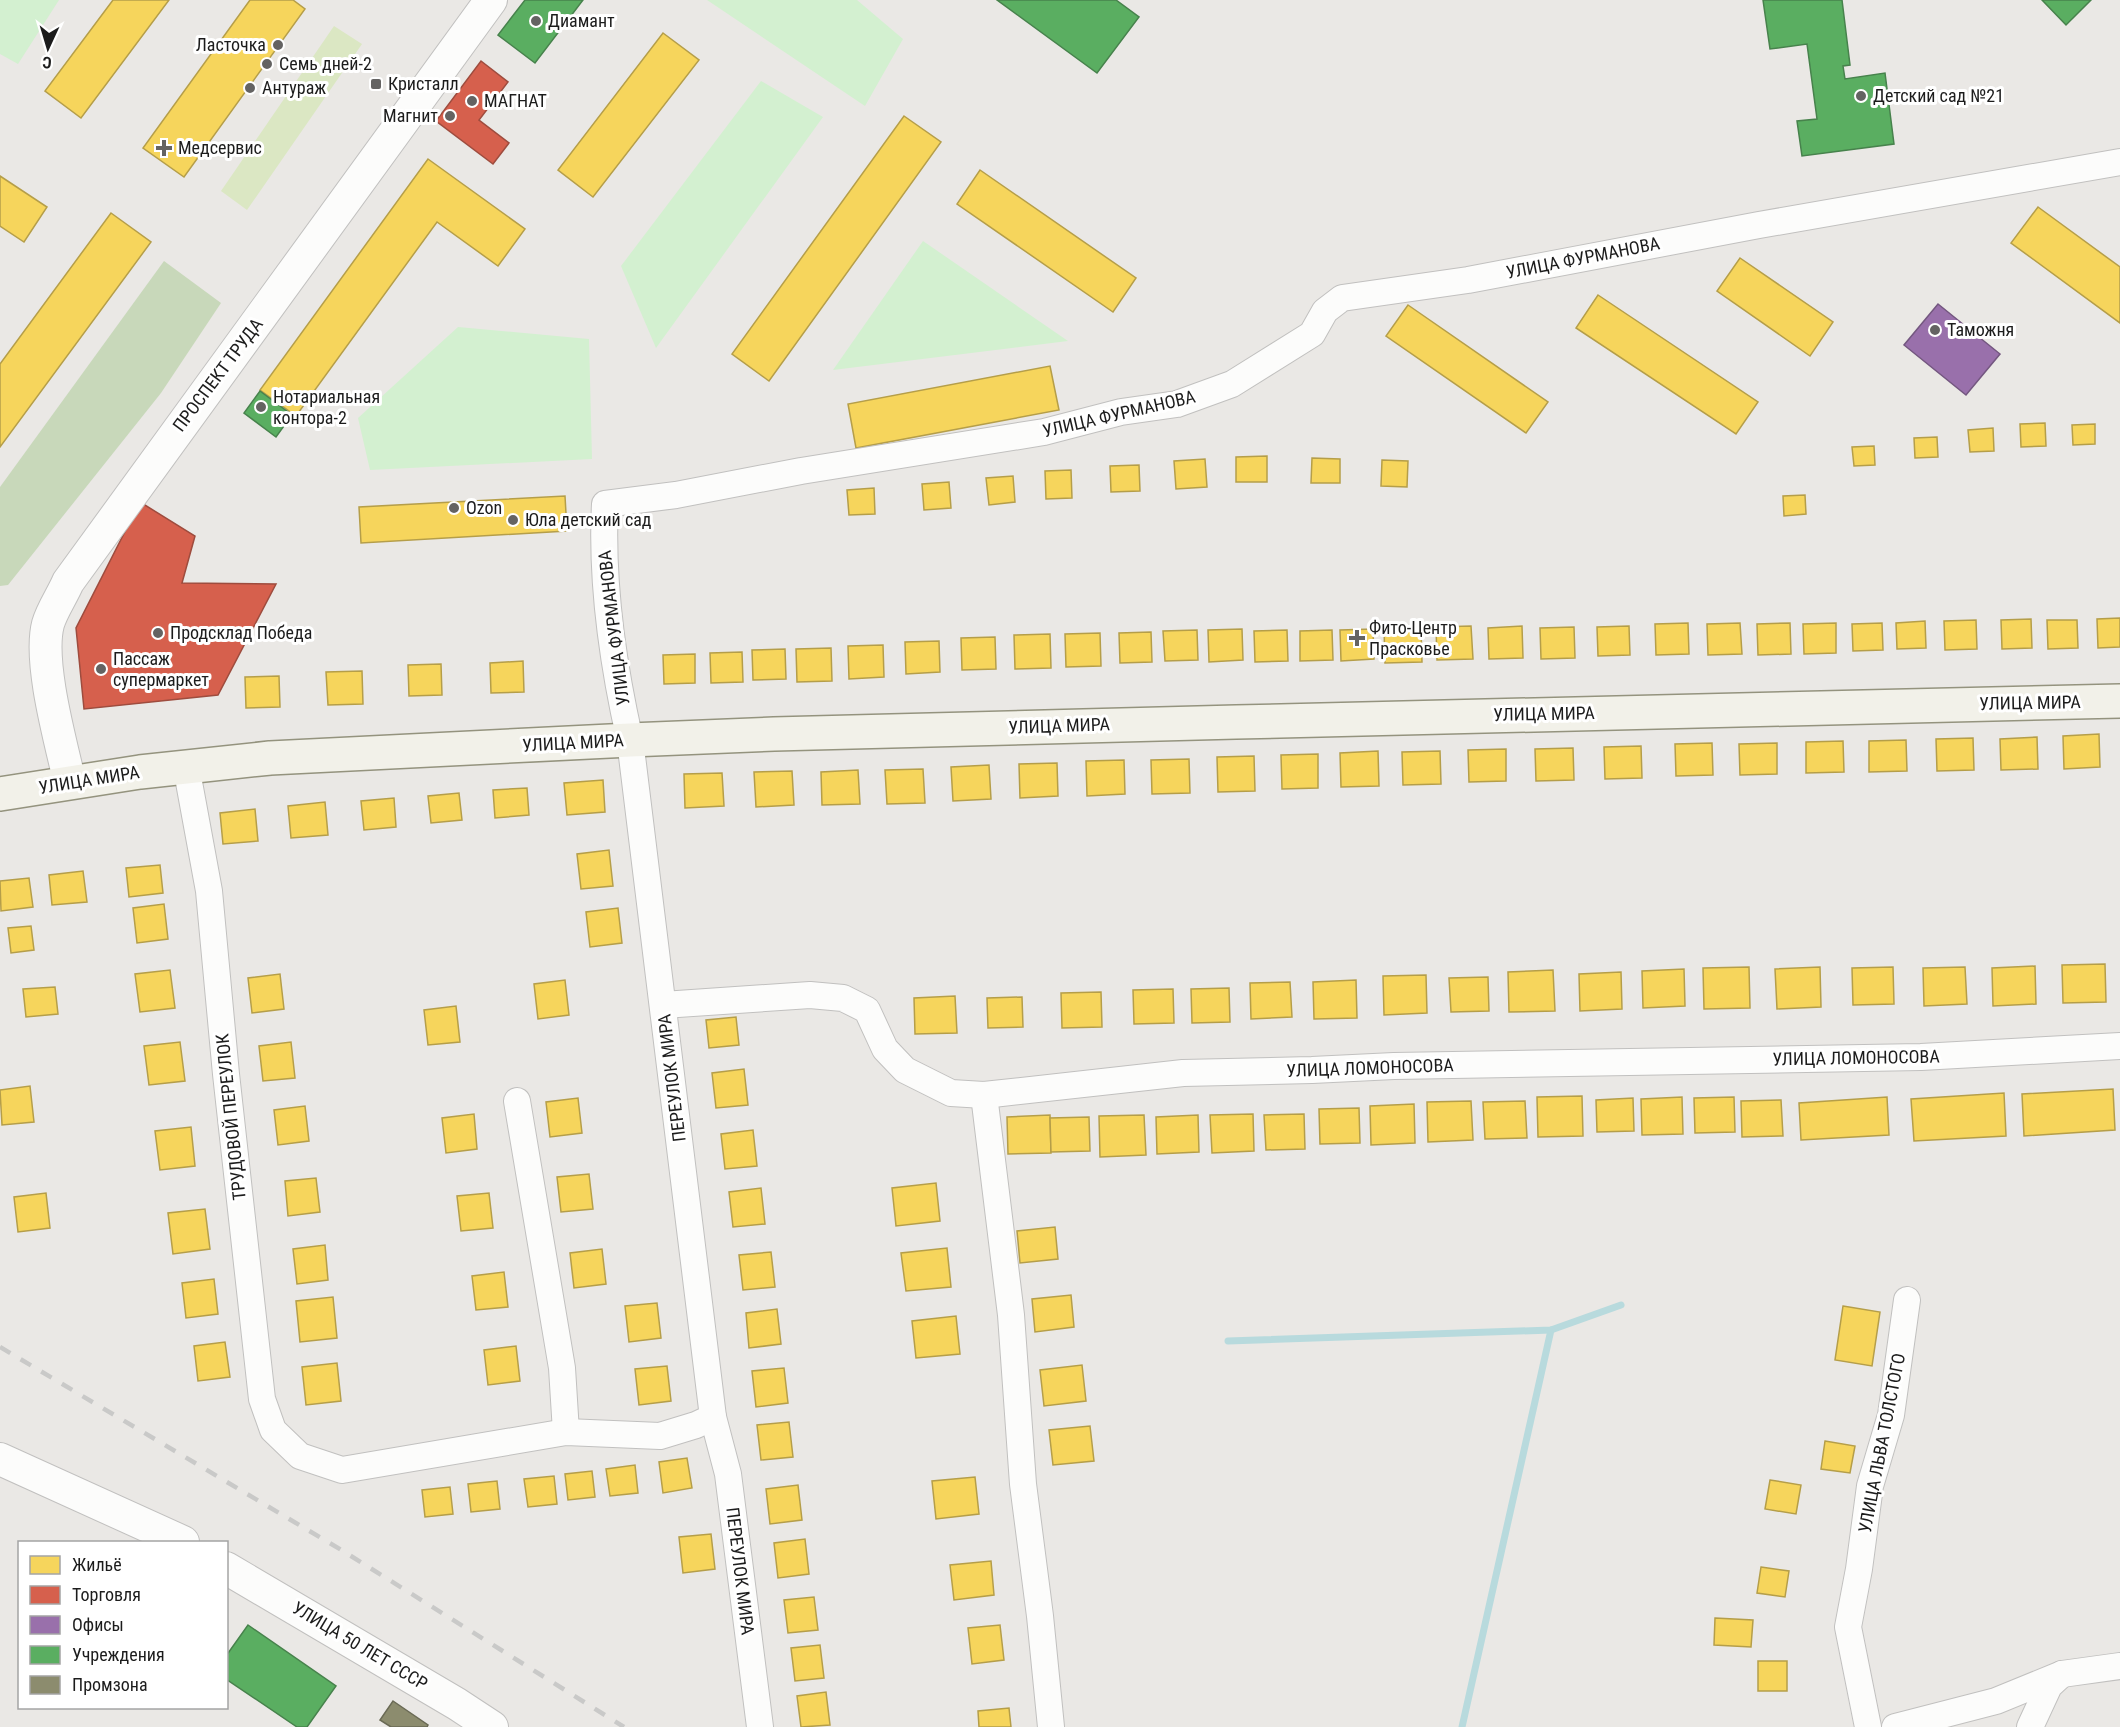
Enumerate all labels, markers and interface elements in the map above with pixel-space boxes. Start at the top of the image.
place label: Диамант [548,10,615,31]
marker: Диамант [529,14,543,28]
north arrow [18,18,78,78]
place label: Ласточка [196,34,266,55]
marker: Ласточка [271,38,285,52]
text: С [42,53,52,72]
place label: Семь дней-2 [279,53,372,74]
marker: Семь дней-2 [260,57,274,71]
place label: Кристалл [388,73,459,94]
place label: Антураж [262,77,326,98]
marker: Кристалл [369,77,383,91]
marker: Антураж [243,81,257,95]
place label: Детский сад №21 [1873,85,2004,106]
marker: Детский сад №21 [1854,89,1868,103]
place label: МАГНАТ [484,90,547,111]
marker: МАГНАТ [465,94,479,108]
place label: Магнит [383,105,438,126]
marker: Магнит [443,109,457,123]
place label: Медсервис [178,137,262,158]
marker: Медсервис [155,139,173,157]
street label: УЛИЦА ФУРМАНОВА [1504,232,1662,283]
street label: ПРОСПЕКТ ТРУДА [168,314,267,435]
place label: Таможня [1947,319,2014,340]
marker: Таможня [1928,323,1942,337]
place label: Нотариальная контора-2 [273,386,380,428]
street label: УЛИЦА ФУРМАНОВА [1040,386,1198,441]
marker: Нотариальная контора-2 [254,400,268,414]
place label: Ozon [466,497,502,518]
marker: Ozon [447,501,461,515]
place label: Юла детский сад [525,509,652,530]
marker: Юла детский сад [506,513,520,527]
street label: УЛИЦА ФУРМАНОВА [593,549,633,707]
place label: Фито-Центр Прасковье [1369,617,1457,659]
place label: Продсклад Победа [170,622,312,643]
marker: Продсклад Победа [151,626,165,640]
marker: Фито-Центр Прасковье [1350,631,1364,645]
place label: Пассаж супермаркет [113,648,209,690]
marker: Пассаж супермаркет [94,662,108,676]
street label: УЛИЦА МИРА [1979,691,2082,714]
street label: УЛИЦА МИРА [1493,702,1596,725]
street label: УЛИЦА МИРА [1008,713,1111,738]
street label: УЛИЦА МИРА [522,729,625,756]
street label: УЛИЦА МИРА [37,761,141,798]
street label: ПЕРЕУЛОК МИРА [653,1012,690,1143]
street label: ТРУДОВОЙ ПЕРЕУЛОК [211,1033,250,1201]
street label: УЛИЦА ЛОМОНОСОВА [1772,1046,1940,1069]
street label: УЛИЦА ЛОМОНОСОВА [1286,1054,1455,1081]
street label: УЛИЦА ЛЬВА ТОЛСТОГО [1854,1351,1909,1534]
street label: ПЕРЕУЛОК МИРА [722,1506,759,1637]
legend [18,1541,228,1709]
text: Жильё [72,1554,122,1575]
text: Торговля [72,1584,141,1605]
street label: УЛИЦА 50 ЛЕТ СССР [289,1597,432,1694]
text: Офисы [72,1614,124,1635]
text: Учреждения [72,1644,165,1665]
text: Промзона [72,1674,148,1695]

